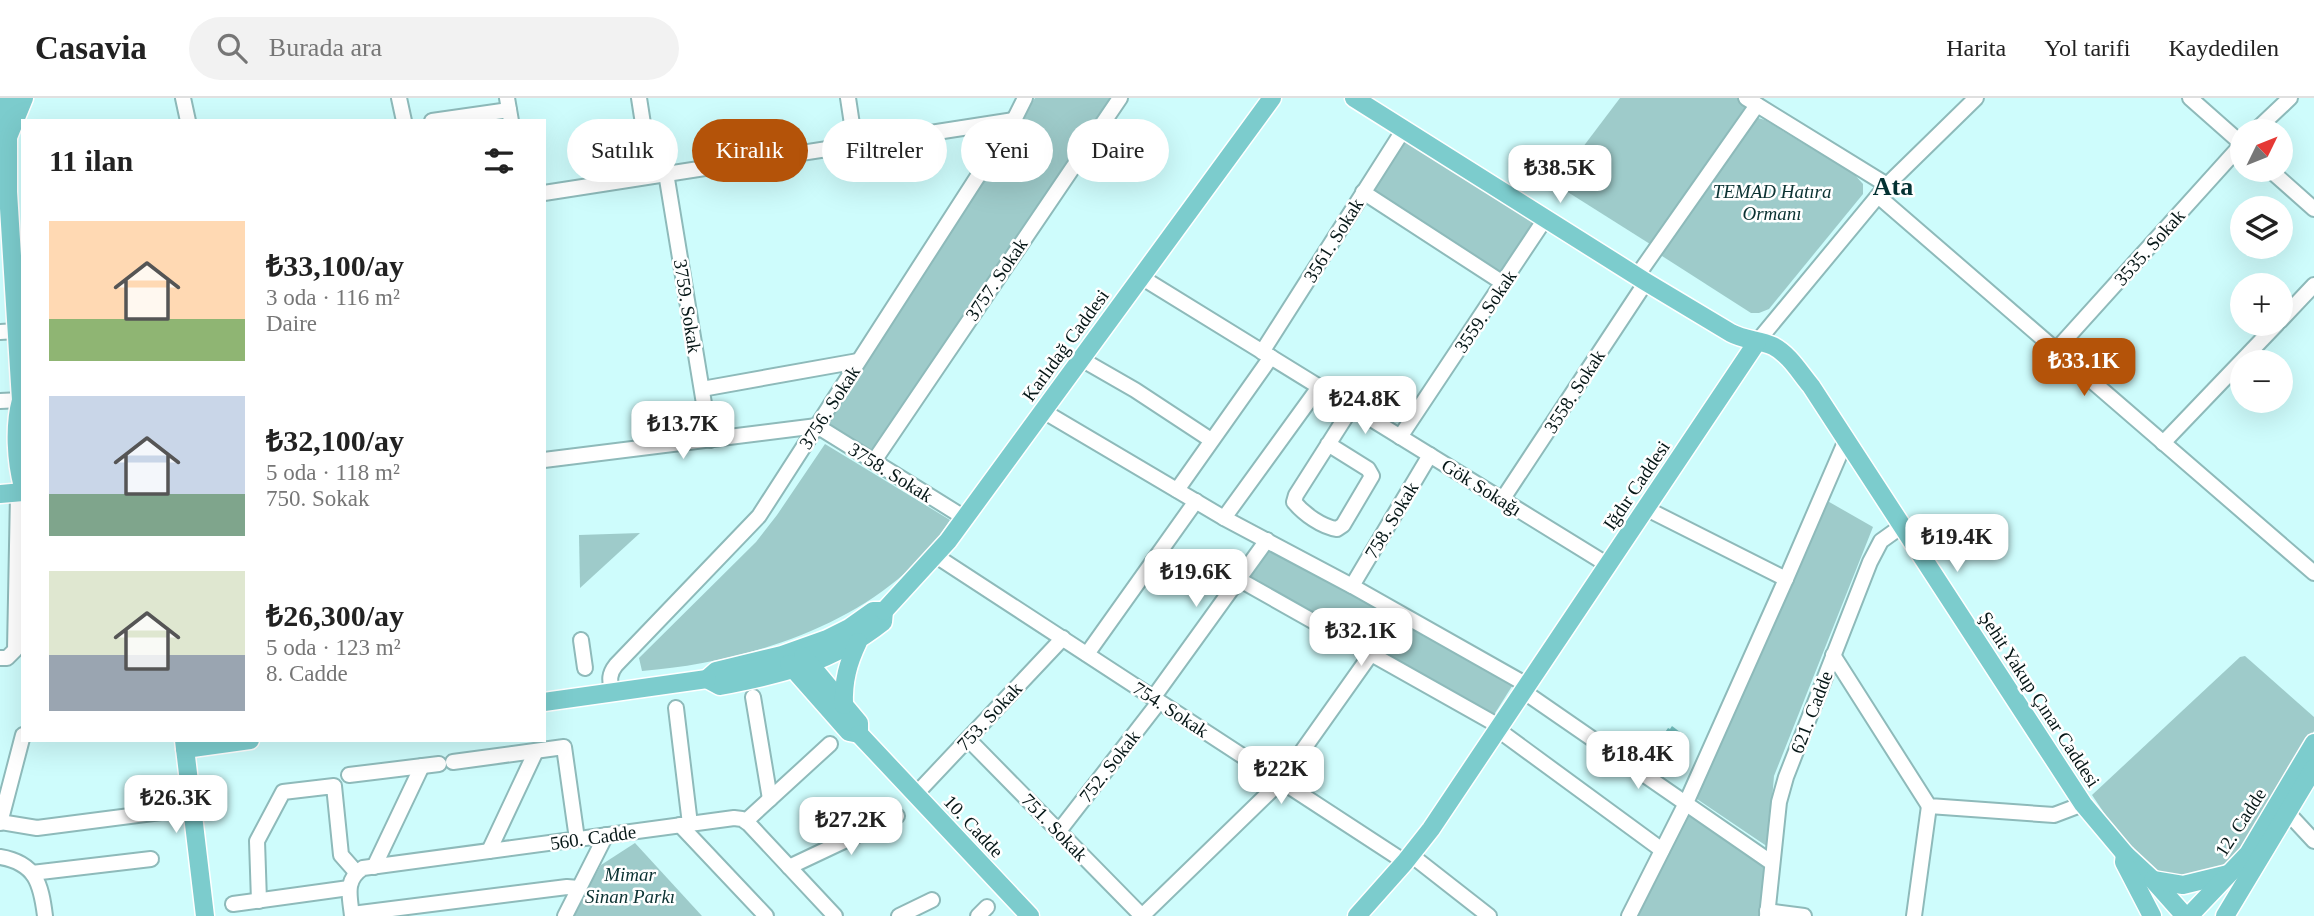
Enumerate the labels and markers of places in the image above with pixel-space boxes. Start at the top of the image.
pin: ₺38.5K [1503,146,1617,205]
pin: ₺33.1K [2027,338,2141,398]
pin: ₺24.8K [1308,376,1422,436]
pin: ₺13.7K [626,402,740,461]
pin: ₺19.4K [1900,514,2014,574]
pin: ₺19.6K [1139,550,1253,609]
pin: ₺32.1K [1304,608,1418,668]
pin: ₺18.4K [1581,732,1695,791]
pin: ₺22K [1240,746,1322,806]
pin: ₺26.3K [119,776,233,835]
pin: ₺27.2K [794,798,908,857]

